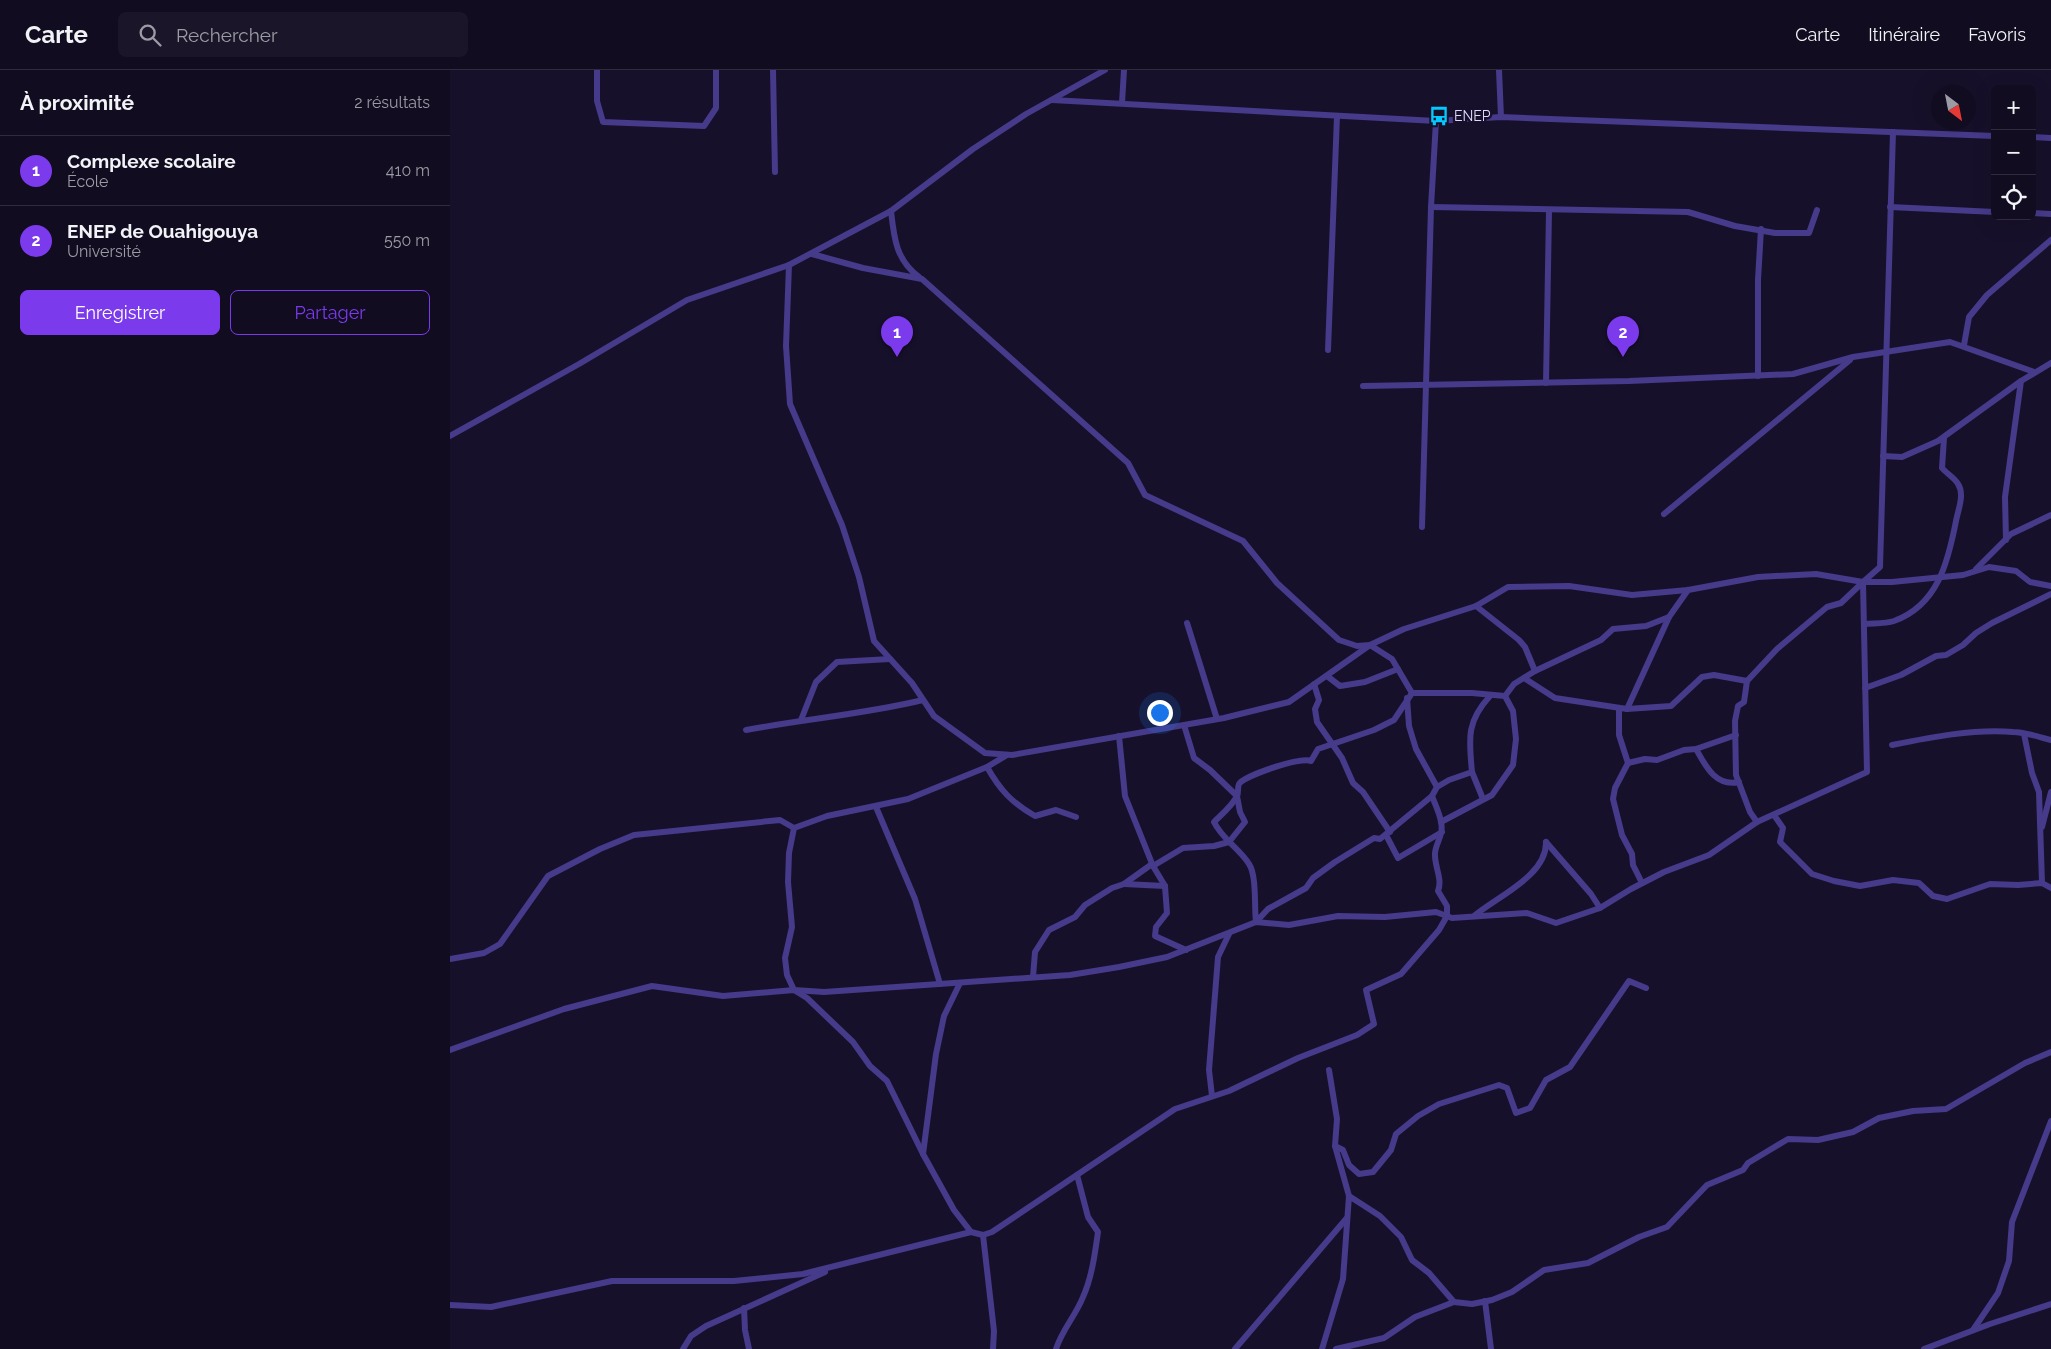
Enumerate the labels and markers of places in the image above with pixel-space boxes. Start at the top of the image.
bus stop icon: ENEP [1428,105,1450,127]
place label: ENEP [1454,108,1491,124]
pin: 1 [881,316,913,357]
pin: 2 [1607,316,1639,357]

